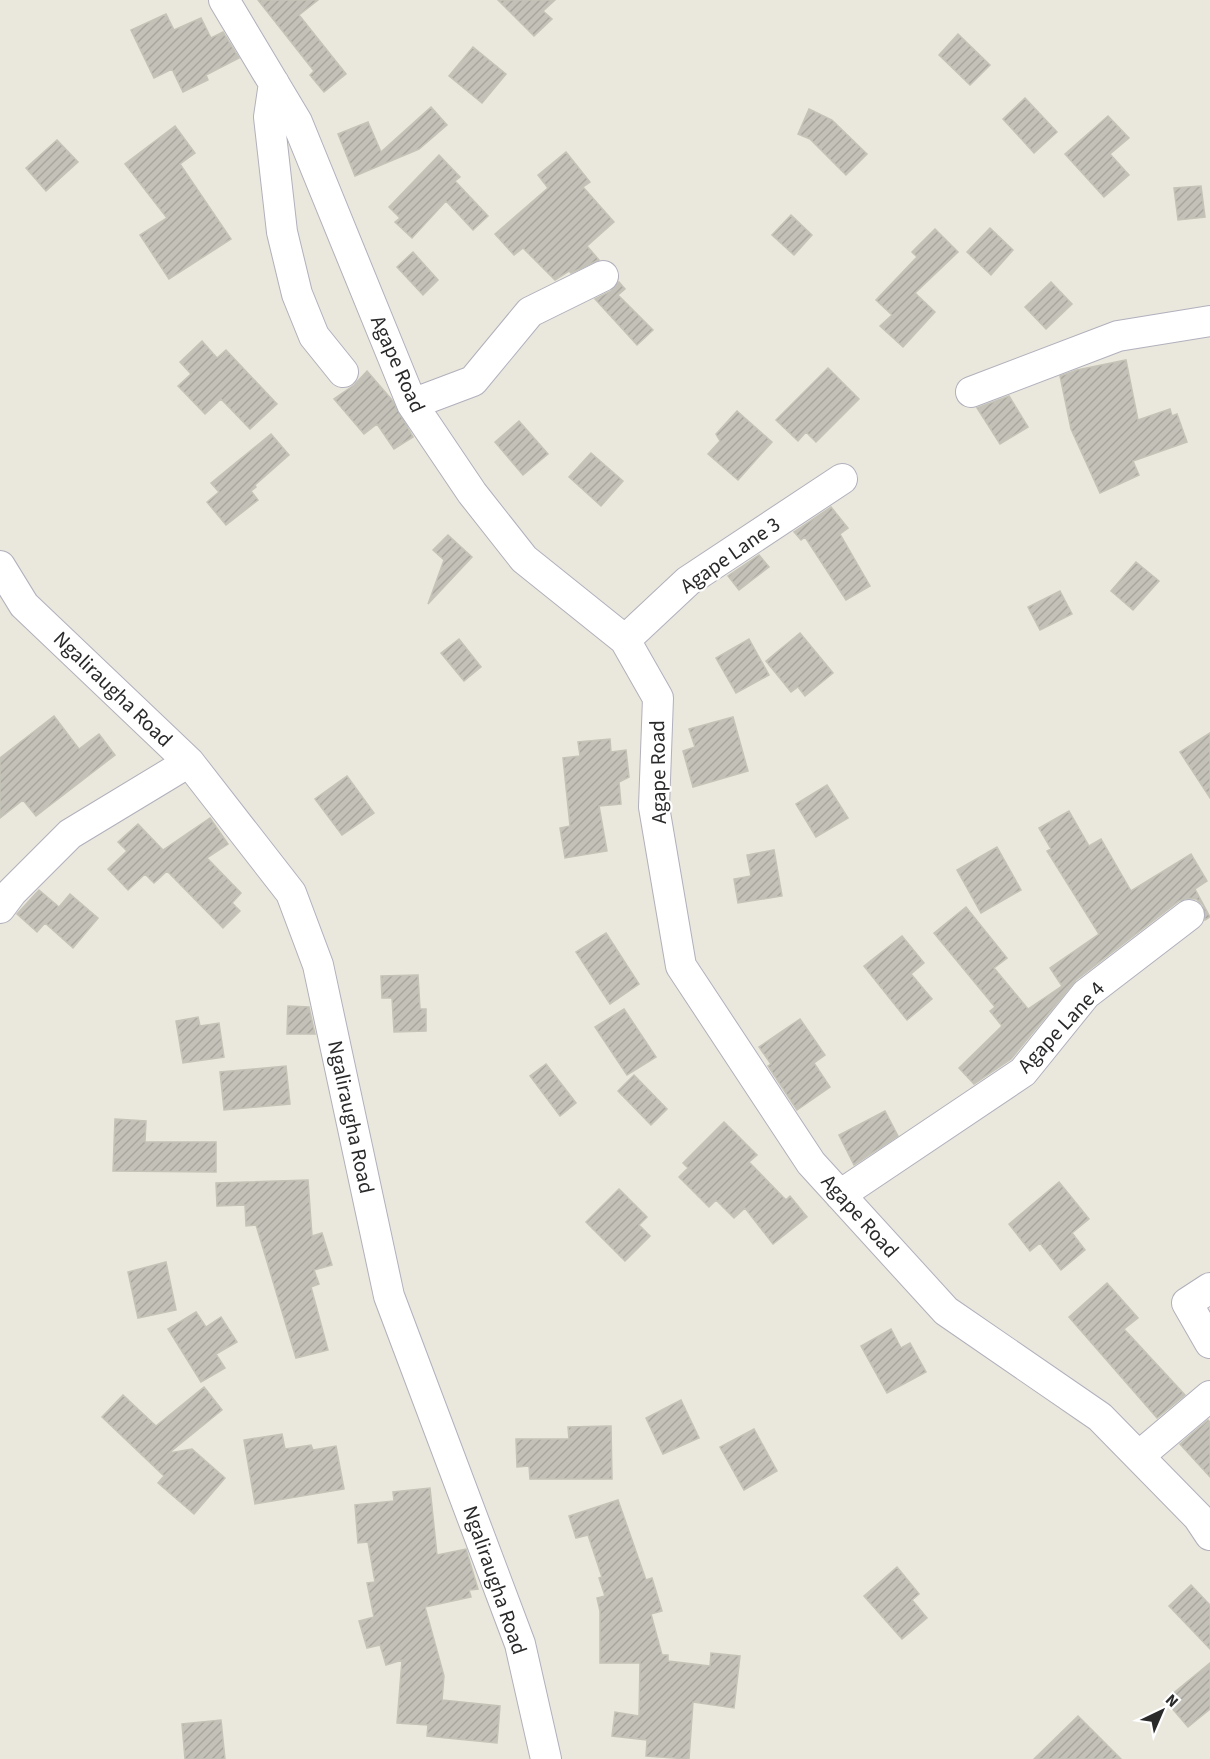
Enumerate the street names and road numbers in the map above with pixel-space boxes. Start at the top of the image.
street label: Agape Road [363,311,433,417]
street label: Agape Lane 3 [674,509,786,601]
street label: Ngaliraugha Road [47,624,179,754]
street label: Agape Road [642,720,674,824]
street label: Agape Lane 4 [1011,974,1111,1080]
street label: Ngaliraugha Road [320,1038,382,1196]
street label: Agape Road [814,1167,906,1265]
street label: Ngaliraugha Road [455,1502,535,1658]

